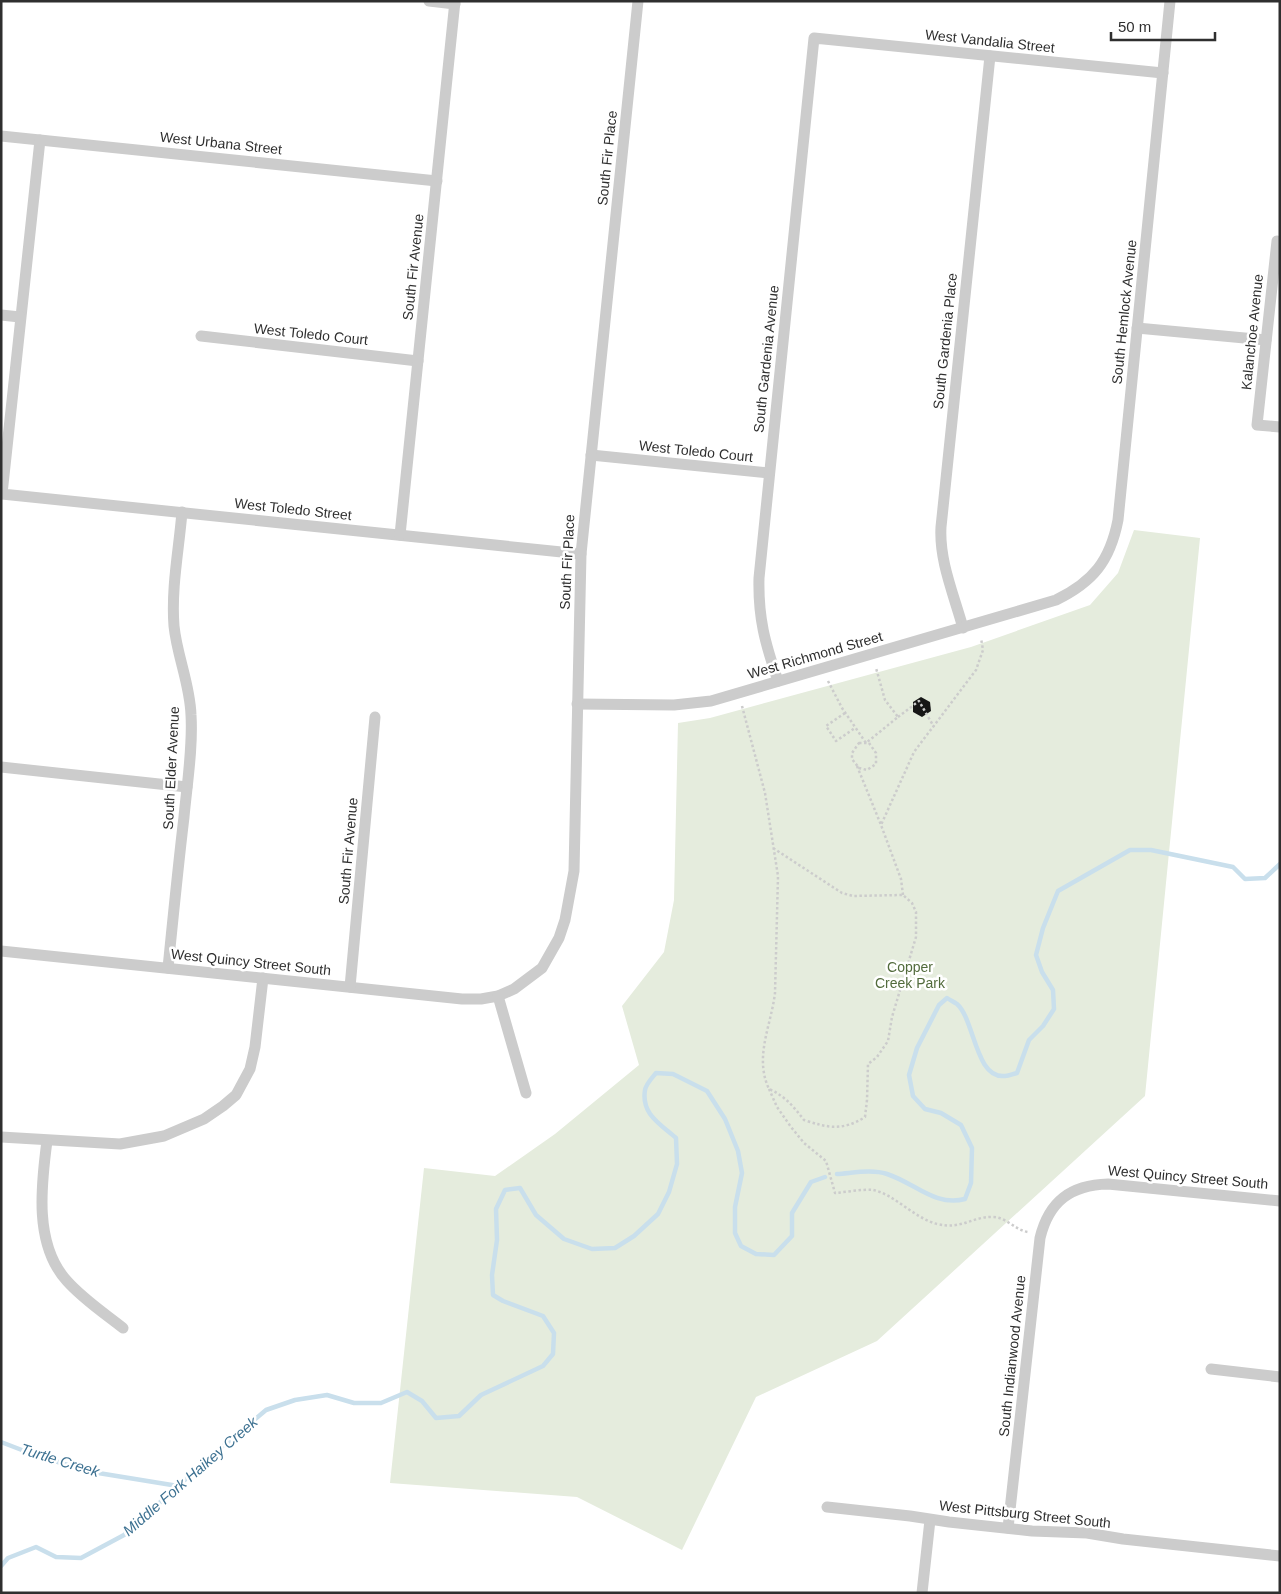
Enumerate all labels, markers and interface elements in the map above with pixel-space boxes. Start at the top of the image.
scale bar [1111,10,1215,42]
text: 50 m [1118,18,1151,35]
street label: West Vandalia Street [924,26,1056,56]
street label: South Fir Place [594,109,620,206]
street label: West Urbana Street [159,129,283,157]
street label: South Fir Avenue [399,213,427,321]
street label: South Hemlock Avenue [1108,239,1140,385]
street label: South Gardenia Place [930,272,960,410]
street label: Kalanchoe Avenue [1238,273,1266,391]
street label: South Gardenia Avenue [750,284,782,434]
street label: West Toledo Court [253,320,369,348]
street label: West Toledo Court [638,437,754,465]
street label: West Toledo Street [234,495,353,523]
street label: South Fir Place [557,514,578,610]
street label: West Richmond Street [746,628,884,682]
street label: South Elder Avenue [160,706,182,830]
street label: South Fir Avenue [335,797,361,905]
street label: West Quincy Street South [170,946,332,978]
park label: Copper Creek Park [875,959,946,991]
street label: West Quincy Street South [1107,1162,1269,1192]
street label: South Indianwood Avenue [996,1274,1028,1438]
water label: Middle Fork Haikey Creek [119,1412,262,1539]
water label: Turtle Creek [19,1440,103,1480]
street label: West Pittsburg Street South [938,1497,1112,1531]

